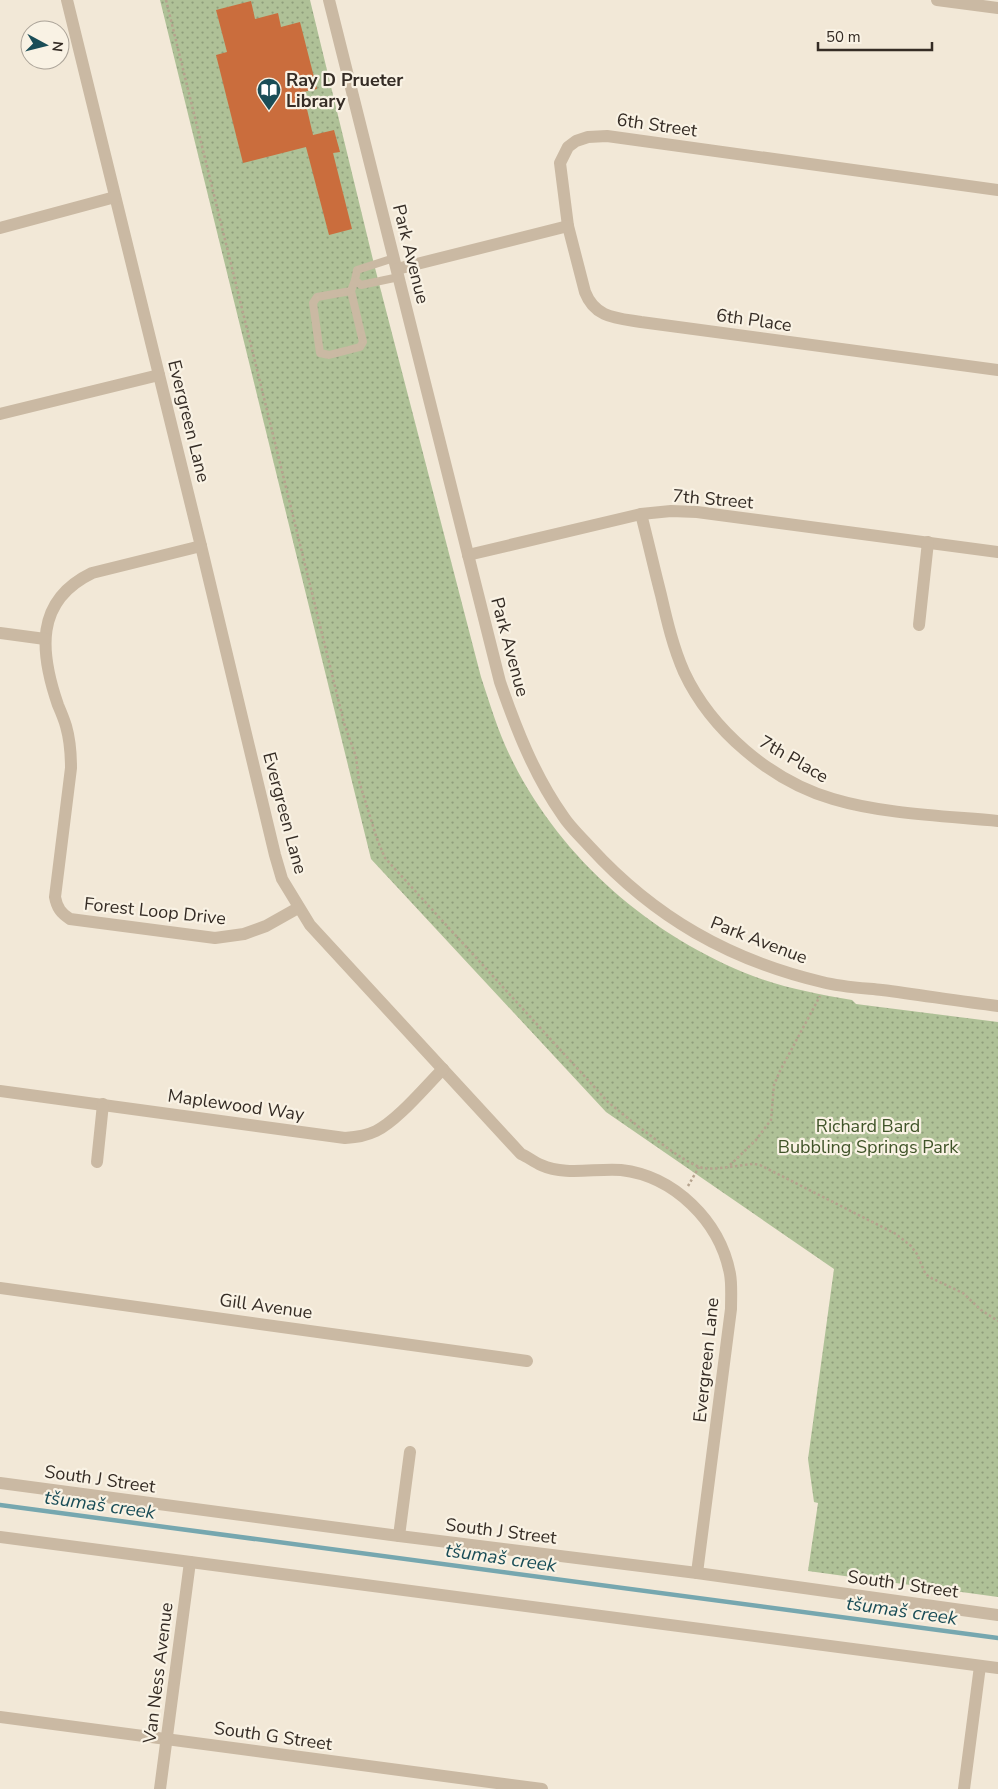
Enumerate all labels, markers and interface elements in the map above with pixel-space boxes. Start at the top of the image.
north arrow [20,20,70,70]
scale bar [818,20,932,52]
text: 50 m [826,27,861,47]
text: N [47,40,67,53]
place label: Ray D Prueter Library [286,68,403,113]
library icon: Ray D Prueter Library [256,77,282,111]
street label: 6th Street [615,107,699,143]
street label: Park Avenue [387,202,435,306]
street label: 6th Place [715,303,793,337]
street label: Evergreen Lane [162,357,216,485]
street label: 7th Street [672,484,755,515]
street label: Park Avenue [485,595,535,699]
street label: 7th Place [755,730,833,788]
street label: Evergreen Lane [257,749,313,877]
street label: Forest Loop Drive [83,892,227,930]
street label: Park Avenue [707,911,811,969]
street label: Maplewood Way [166,1084,307,1127]
park label: Richard Bard Bubbling Springs Park [778,1114,959,1159]
street label: Gill Avenue [218,1288,314,1324]
street label: Evergreen Lane [688,1296,724,1424]
street label: South J Street [43,1459,158,1499]
water label: tšumaš creek [43,1484,158,1526]
street label: South J Street [444,1512,559,1550]
water label: tšumaš creek [444,1537,559,1579]
street label: South J Street [846,1564,961,1604]
water label: tšumaš creek [845,1590,960,1632]
street label: Van Ness Avenue [137,1601,179,1746]
street label: South G Street [212,1716,334,1756]

